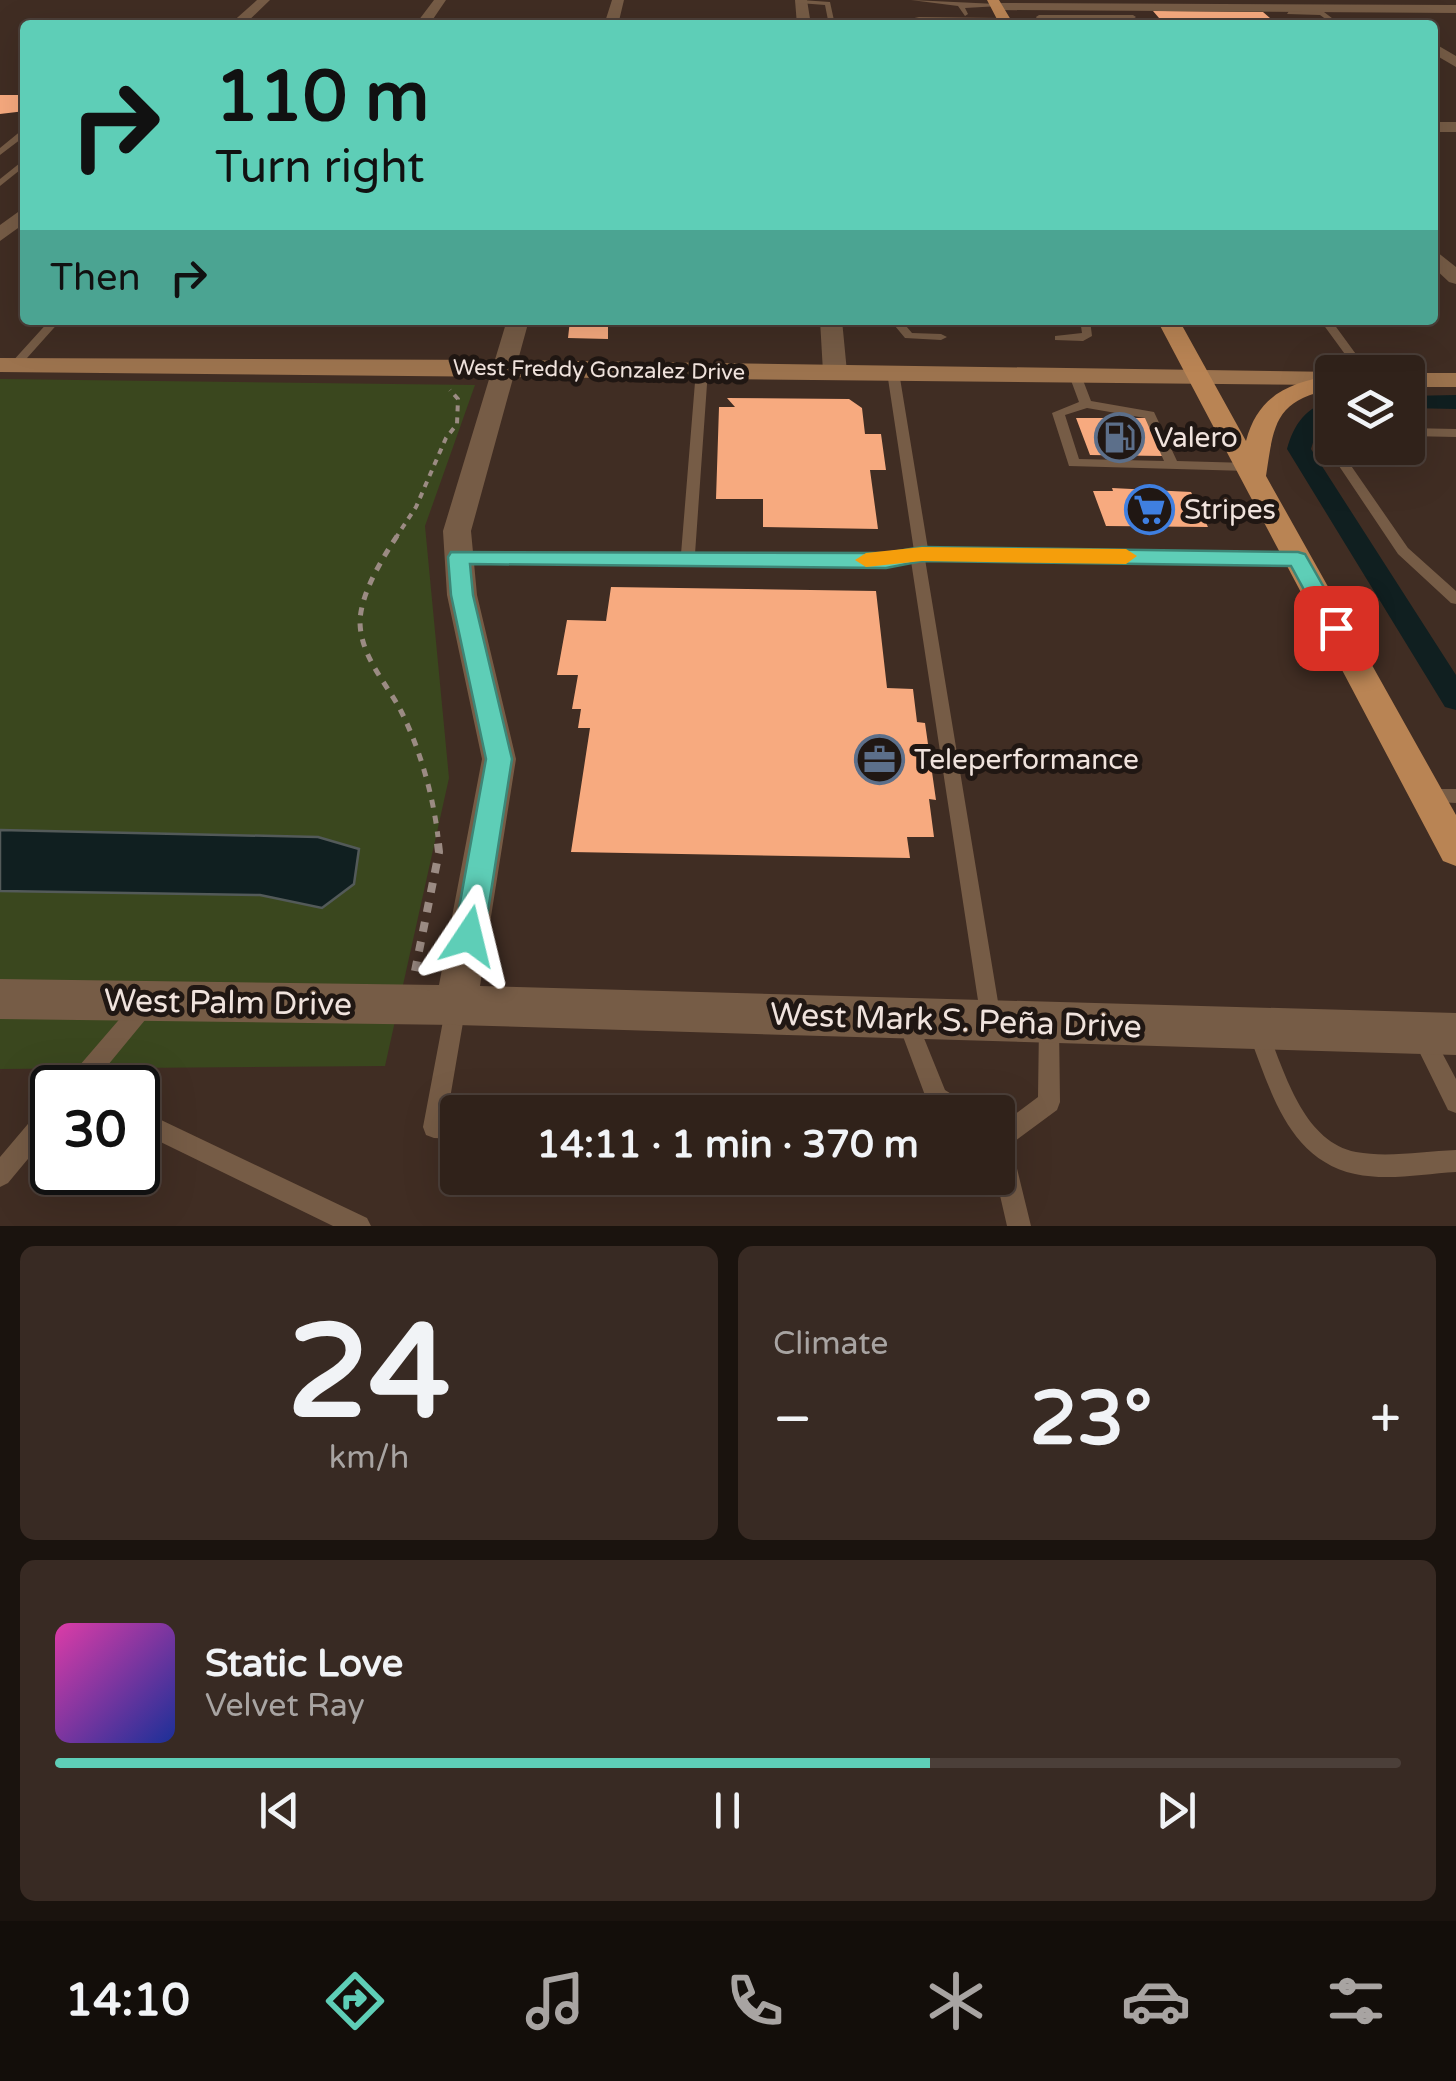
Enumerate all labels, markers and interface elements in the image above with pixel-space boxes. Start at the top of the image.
text: 110 m [215,56,429,140]
icon: right [50,60,180,190]
text: Turn right [215,141,424,195]
icon: right [161,250,216,305]
text: Then [50,255,141,301]
street label: West Freddy Gonzalez Drive [453,354,745,386]
map controls [1315,355,1425,465]
button: layers [1315,355,1425,465]
fuel station icon: Valero [1093,411,1145,463]
place label: Valero [1154,421,1238,455]
supermarket icon: Stripes [1123,483,1175,535]
place label: Stripes [1184,493,1276,527]
pin [1294,586,1379,671]
icon: arrive [1309,601,1364,656]
office icon: Teleperformance [853,733,905,785]
place label: Teleperformance [914,743,1139,777]
position arrow [417,884,521,988]
street label: West Palm Drive [104,982,352,1024]
street label: West Mark S. Peña Drive [769,996,1142,1046]
speed limit sign: 30 [30,1065,160,1195]
text: 14:11 · 1 min · 370 m [536,1122,919,1168]
text: 24 [287,1296,451,1452]
text: Climate [773,1325,888,1363]
text: 23° [1030,1374,1152,1464]
text: − [773,1387,812,1453]
text: + [1370,1387,1401,1453]
text: km/h [329,1439,409,1477]
text: Static Love [205,1641,403,1687]
text: Velvet Ray [205,1687,365,1725]
icon: previous [252,1783,307,1838]
icon: pause [700,1783,755,1838]
icon: next [1149,1783,1204,1838]
icon: directions [320,1966,390,2036]
icon: music [520,1966,590,2036]
icon: phone [720,1966,790,2036]
icon: climate [921,1966,991,2036]
icon: car [1121,1966,1191,2036]
icon: filters [1321,1966,1391,2036]
text: 14:10 [65,1974,190,2028]

